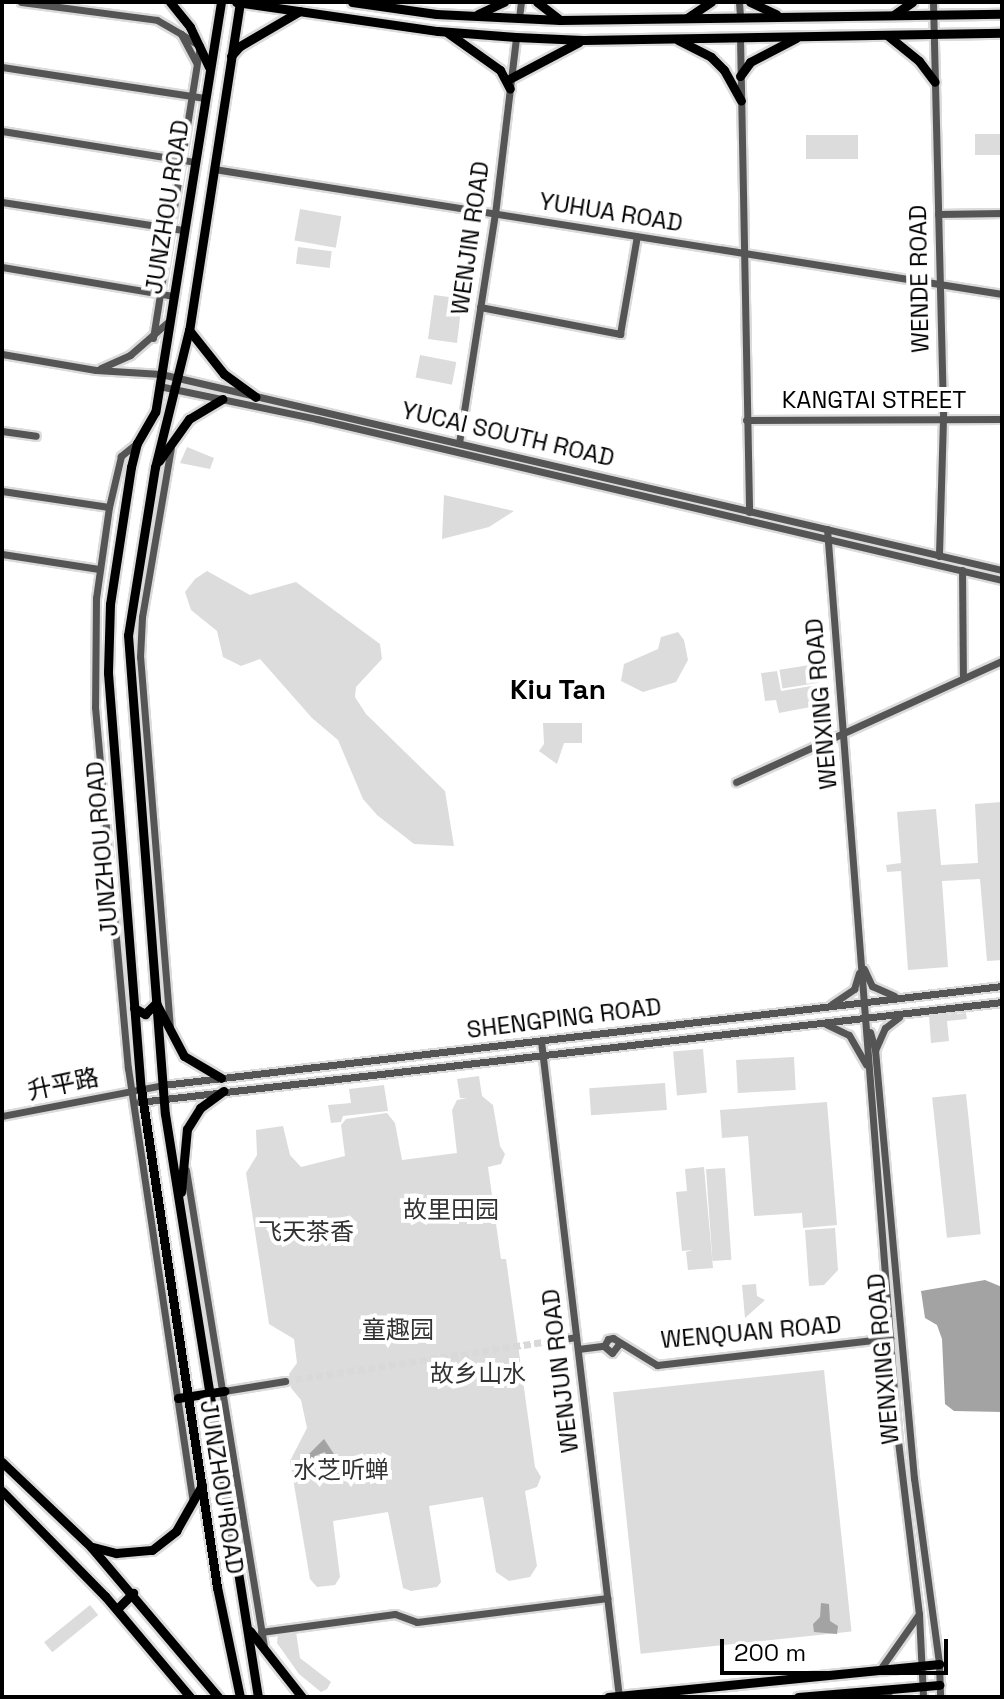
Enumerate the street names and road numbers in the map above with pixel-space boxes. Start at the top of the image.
street label: JUNZHOU ROAD [139,118,195,296]
street label: WENJIN ROAD [445,159,495,317]
street label: YUHUA ROAD [537,186,685,238]
street label: WENDE ROAD [903,205,935,353]
street label: KANGTAI STREET [782,386,966,414]
street label: YUCAI SOUTH ROAD [399,395,617,473]
street label: WENXING ROAD [799,617,843,791]
street label: JUNZHOU ROAD [80,760,124,938]
street label: SHENGPING ROAD [465,992,663,1044]
street label: 升平路 [25,1062,101,1106]
street label: WENXING ROAD [861,1272,905,1446]
street label: WENJUN ROAD [536,1287,584,1455]
street label: WENQUAN ROAD [659,1310,843,1354]
street label: JUNZHOU ROAD [194,1398,250,1576]

